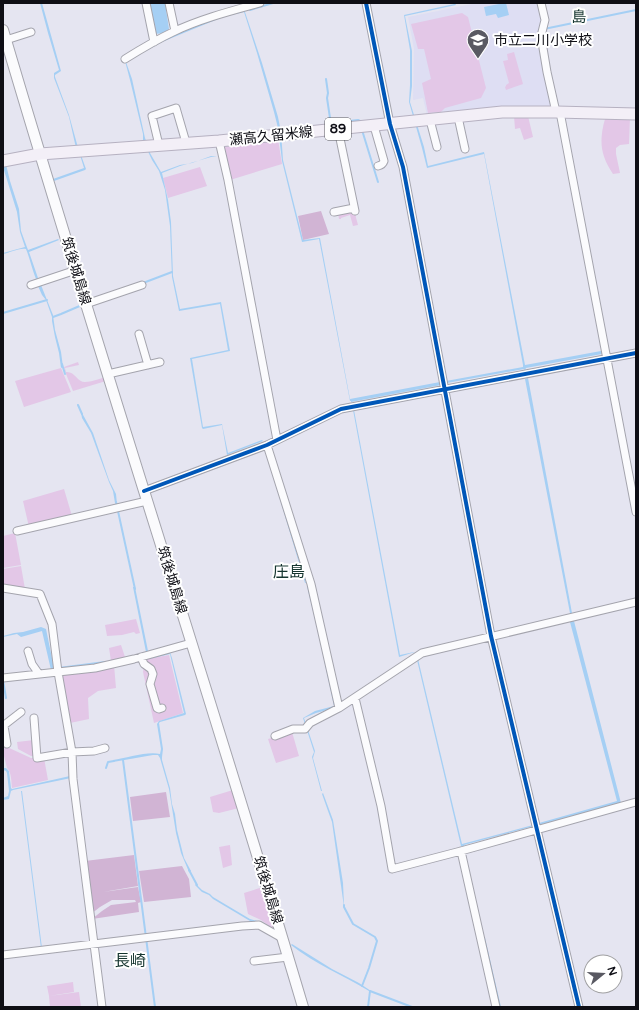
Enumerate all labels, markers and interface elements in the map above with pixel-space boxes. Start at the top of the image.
district label: 島 [571,8,587,26]
school or university icon: 市立二川小学校 [465,27,491,60]
place label: 市立二川小学校 [494,32,592,49]
road number: 89 [325,118,351,140]
street label: 瀬高久留米線 [228,123,314,149]
street label: 筑後城島線 [58,235,94,307]
street label: 筑後城島線 [154,544,190,616]
district label: 庄島 [273,562,305,582]
street label: 筑後城島線 [250,854,286,926]
district label: 長崎 [114,951,146,971]
north arrow [583,954,623,994]
text: N [604,965,620,977]

